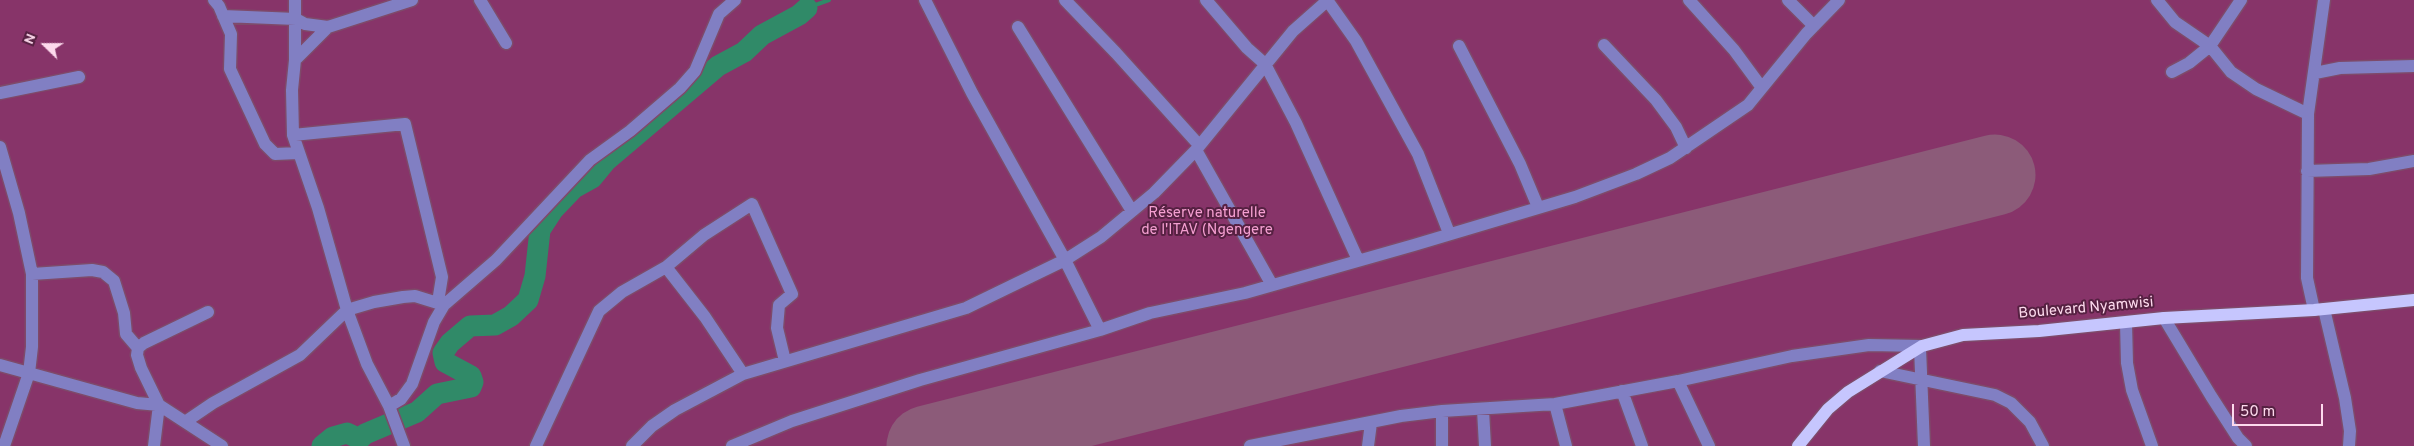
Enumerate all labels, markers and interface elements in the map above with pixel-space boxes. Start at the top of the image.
north arrow [20,20,70,70]
text: N [21,31,40,47]
park label: Réserve naturelle de l'ITAV (Ngengere [1141,205,1273,240]
street label: Boulevard Nyamwisi [2018,294,2154,324]
scale bar [2234,394,2325,426]
text: 50 m [2240,403,2275,422]

